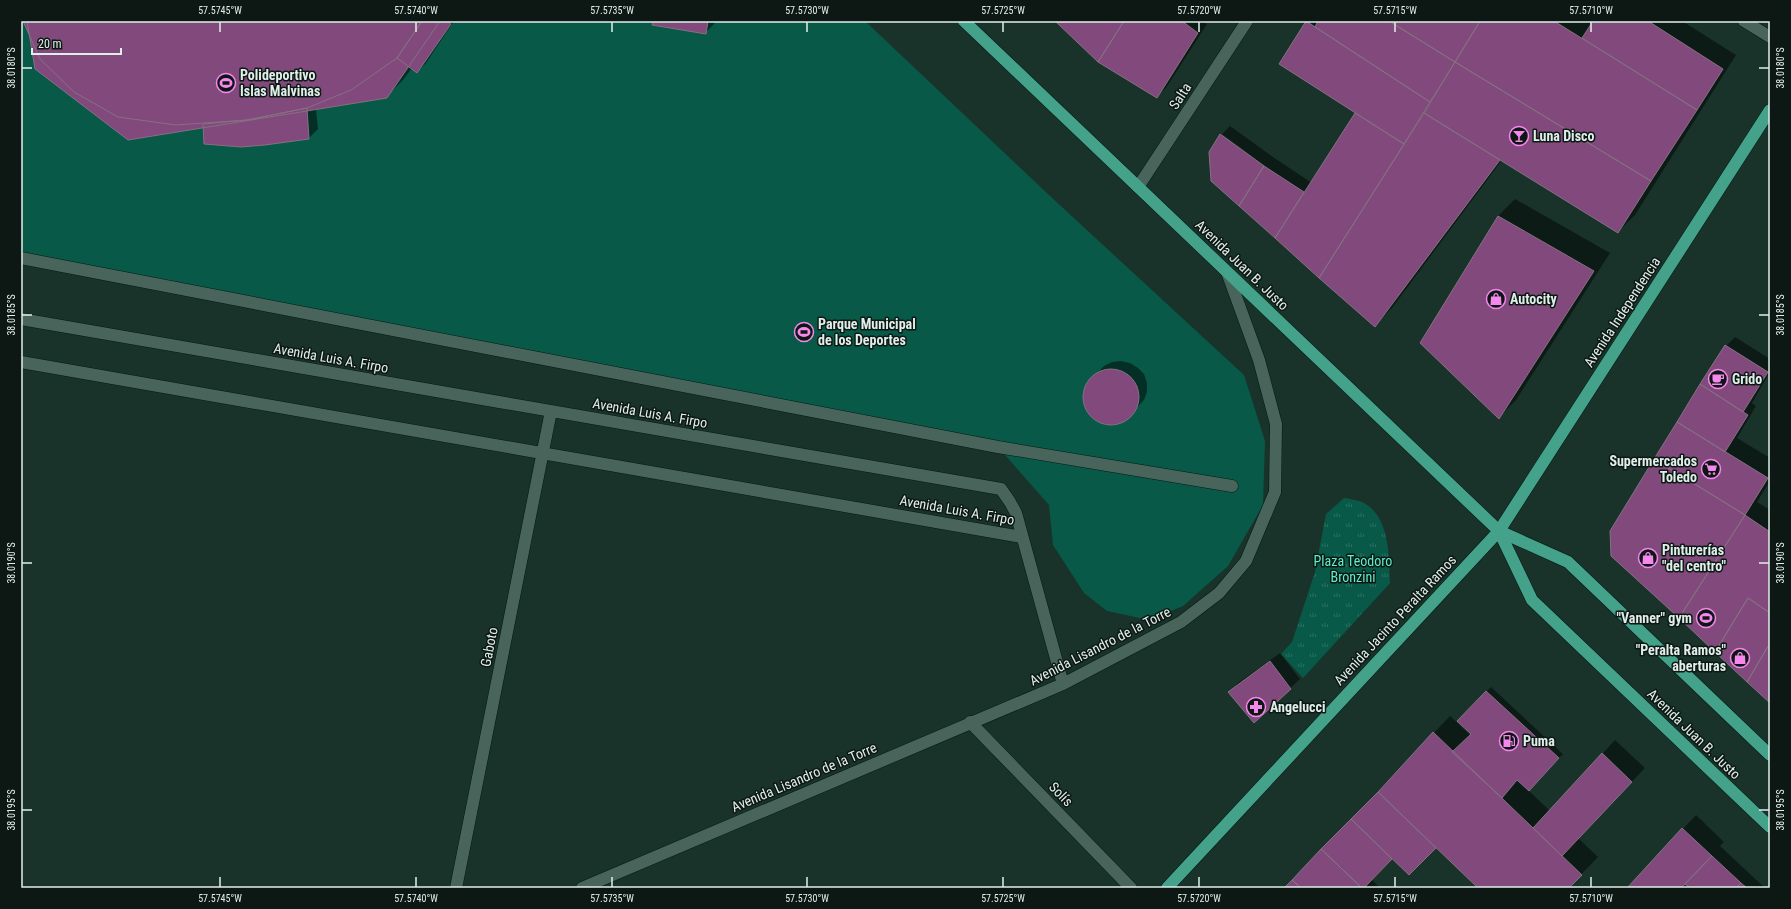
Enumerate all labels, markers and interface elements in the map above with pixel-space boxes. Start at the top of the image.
text: 57.5745°W [198,5,242,16]
text: 57.5740°W [394,5,438,16]
text: 57.5735°W [590,5,634,16]
text: 57.5730°W [785,5,829,16]
text: 57.5725°W [981,5,1025,16]
text: 57.5720°W [1177,5,1221,16]
text: 57.5715°W [1373,5,1417,16]
text: 57.5710°W [1569,5,1613,16]
scale bar [32,30,121,56]
text: 20 m [38,37,62,51]
text: 38.0180°S [6,47,17,89]
text: 38.0180°S [1775,47,1786,89]
place label: Polideportivo Islas Malvinas [240,67,320,99]
sports icon: Polideportivo Islas Malvinas [215,72,237,94]
street label: Salta [1166,80,1194,112]
bar icon: Luna Disco [1508,125,1530,147]
place label: Luna Disco [1533,128,1594,144]
street label: Avenida Juan B. Justo [1192,217,1292,313]
street label: Avenida Independencia [1580,254,1664,370]
shop icon: Autocity [1485,288,1507,310]
place label: Autocity [1510,291,1557,307]
text: 38.0185°S [6,294,17,336]
text: 38.0185°S [1775,294,1786,336]
place label: Parque Municipal de los Deportes [818,316,916,348]
sports icon: Parque Municipal de los Deportes [793,321,815,343]
street label: Avenida Luis A. Firpo [272,340,390,376]
cafe icon: Grido [1707,368,1729,390]
place label: Grido [1732,371,1762,387]
street label: Avenida Luis A. Firpo [591,395,709,431]
place label: Supermercados Toledo [1609,453,1697,485]
supermarket icon: Supermercados Toledo [1700,458,1722,480]
street label: Avenida Luis A. Firpo [898,492,1016,528]
text: 38.0190°S [6,542,17,584]
place label: Pinturerías "del centro" [1662,542,1727,574]
text: 38.0190°S [1775,542,1786,584]
shop icon: Pinturerías "del centro" [1637,547,1659,569]
street label: Avenida Jacinto Peralta Ramos [1331,552,1459,688]
park label: Plaza Teodoro Bronzini [1314,553,1392,585]
street label: Avenida Lisandro de la Torre [1027,603,1174,689]
sports icon: "Vanner" gym [1695,607,1717,629]
place label: "Vanner" gym [1617,610,1692,626]
street label: Gaboto [477,626,501,668]
place label: "Peralta Ramos" aberturas [1636,642,1726,674]
shop icon: "Peralta Ramos" aberturas [1729,647,1751,669]
street label: Avenida Juan B. Justo [1644,686,1744,782]
pharmacy icon: Angelucci [1245,696,1267,718]
place label: Angelucci [1270,699,1326,715]
fuel station icon: Puma [1498,730,1520,752]
place label: Puma [1523,733,1555,749]
street label: Avenida Lisandro de la Torre [729,739,879,815]
street label: Solís [1046,779,1076,809]
text: 38.0195°S [6,789,17,831]
text: 38.0195°S [1775,789,1786,831]
text: 57.5745°W [198,893,242,904]
text: 57.5740°W [394,893,438,904]
text: 57.5735°W [590,893,634,904]
text: 57.5730°W [785,893,829,904]
text: 57.5725°W [981,893,1025,904]
text: 57.5720°W [1177,893,1221,904]
text: 57.5715°W [1373,893,1417,904]
text: 57.5710°W [1569,893,1613,904]

